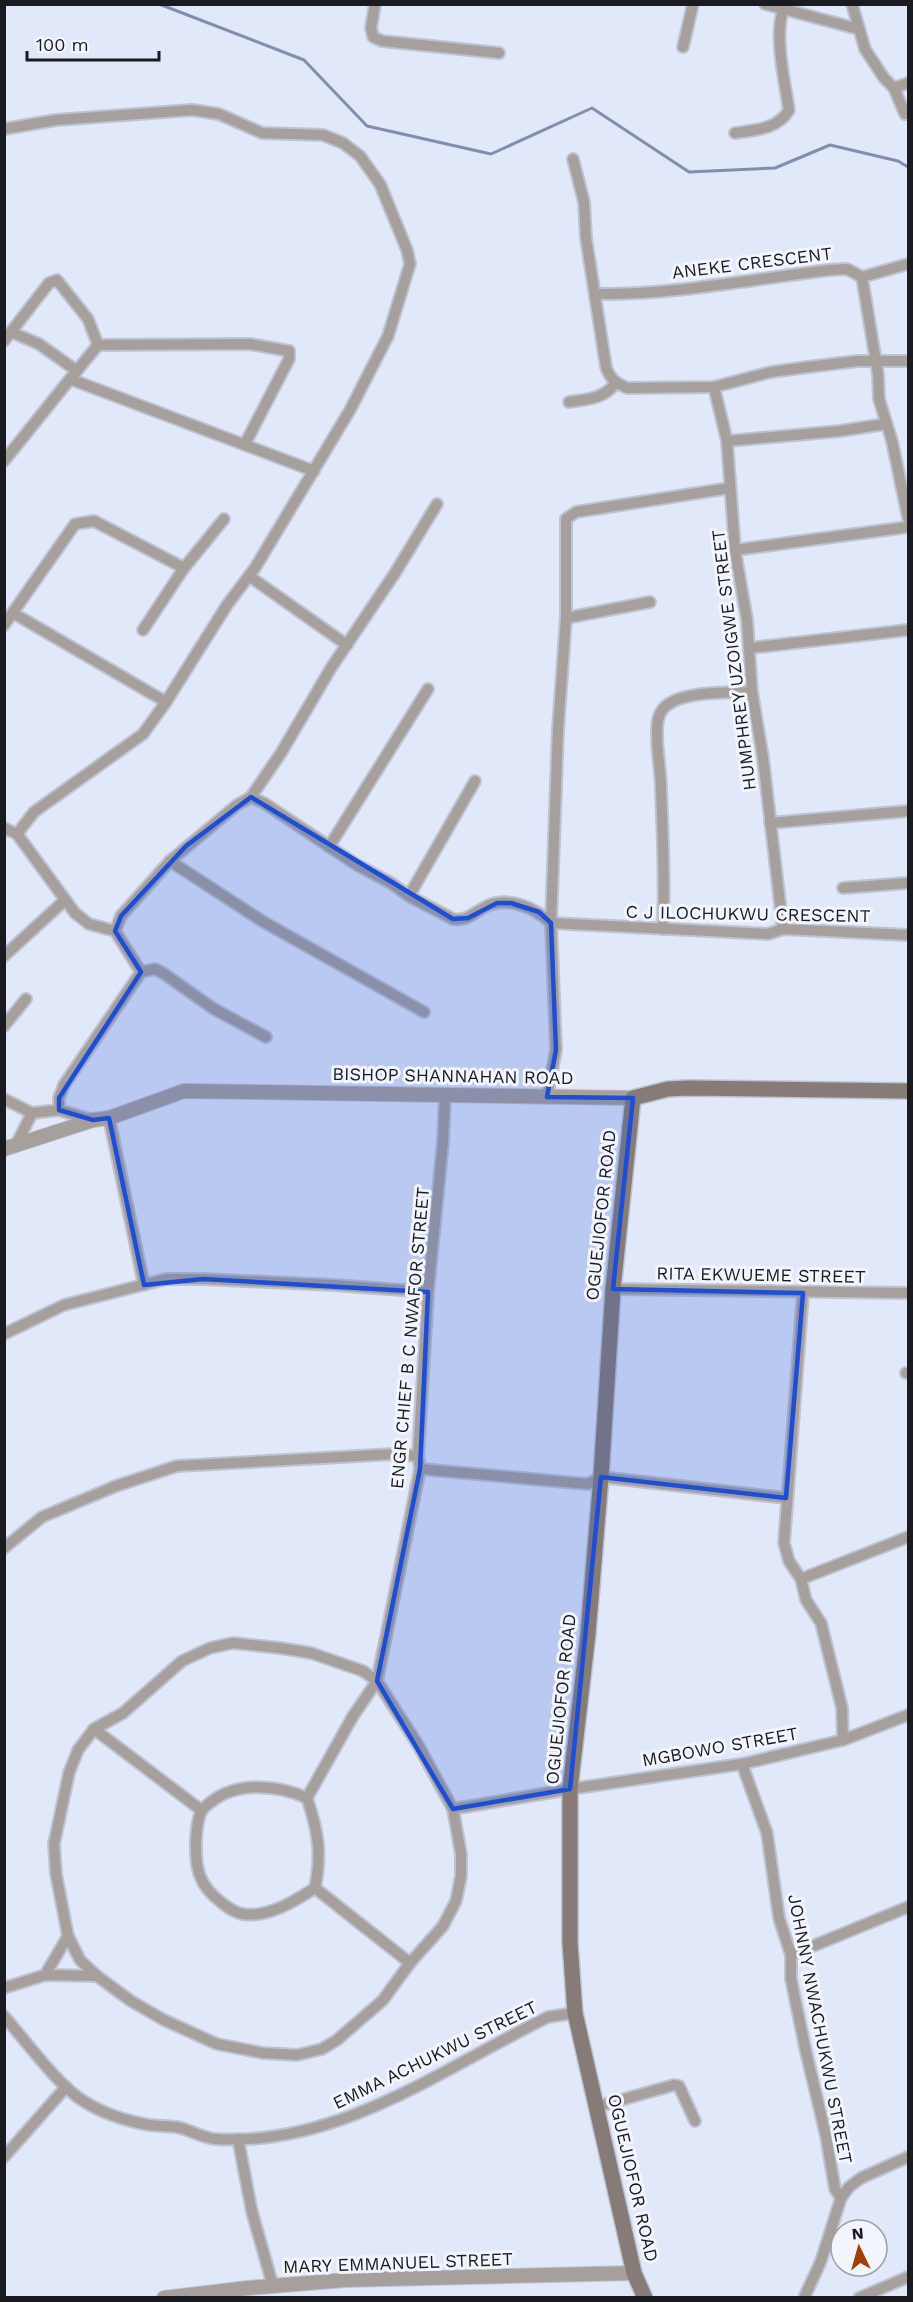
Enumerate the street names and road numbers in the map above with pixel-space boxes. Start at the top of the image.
street label: ANEKE CRESCENT [671,242,833,283]
street label: HUMPHREY UZOIGWE STREET [707,528,760,792]
street label: C J ILOCHUKWU CRESCENT [625,901,871,926]
street label: BISHOP SHANNAHAN ROAD [332,1063,574,1088]
street label: OGUEJIOFOR ROAD [581,1128,620,1301]
street label: ENGR CHIEF B C NWAFOR STREET [386,1186,433,1490]
street label: RITA EKWUEME STREET [656,1262,866,1287]
street label: OGUEJIOFOR ROAD [541,1612,580,1785]
street label: MGBOWO STREET [640,1722,800,1771]
street label: JOHNNY NWACHUKWU STREET [784,1892,857,2166]
street label: EMMA ACHUKWU STREET [329,1996,540,2113]
street label: OGUEJIOFOR ROAD [604,2092,663,2264]
street label: MARY EMMANUEL STREET [283,2248,513,2277]

